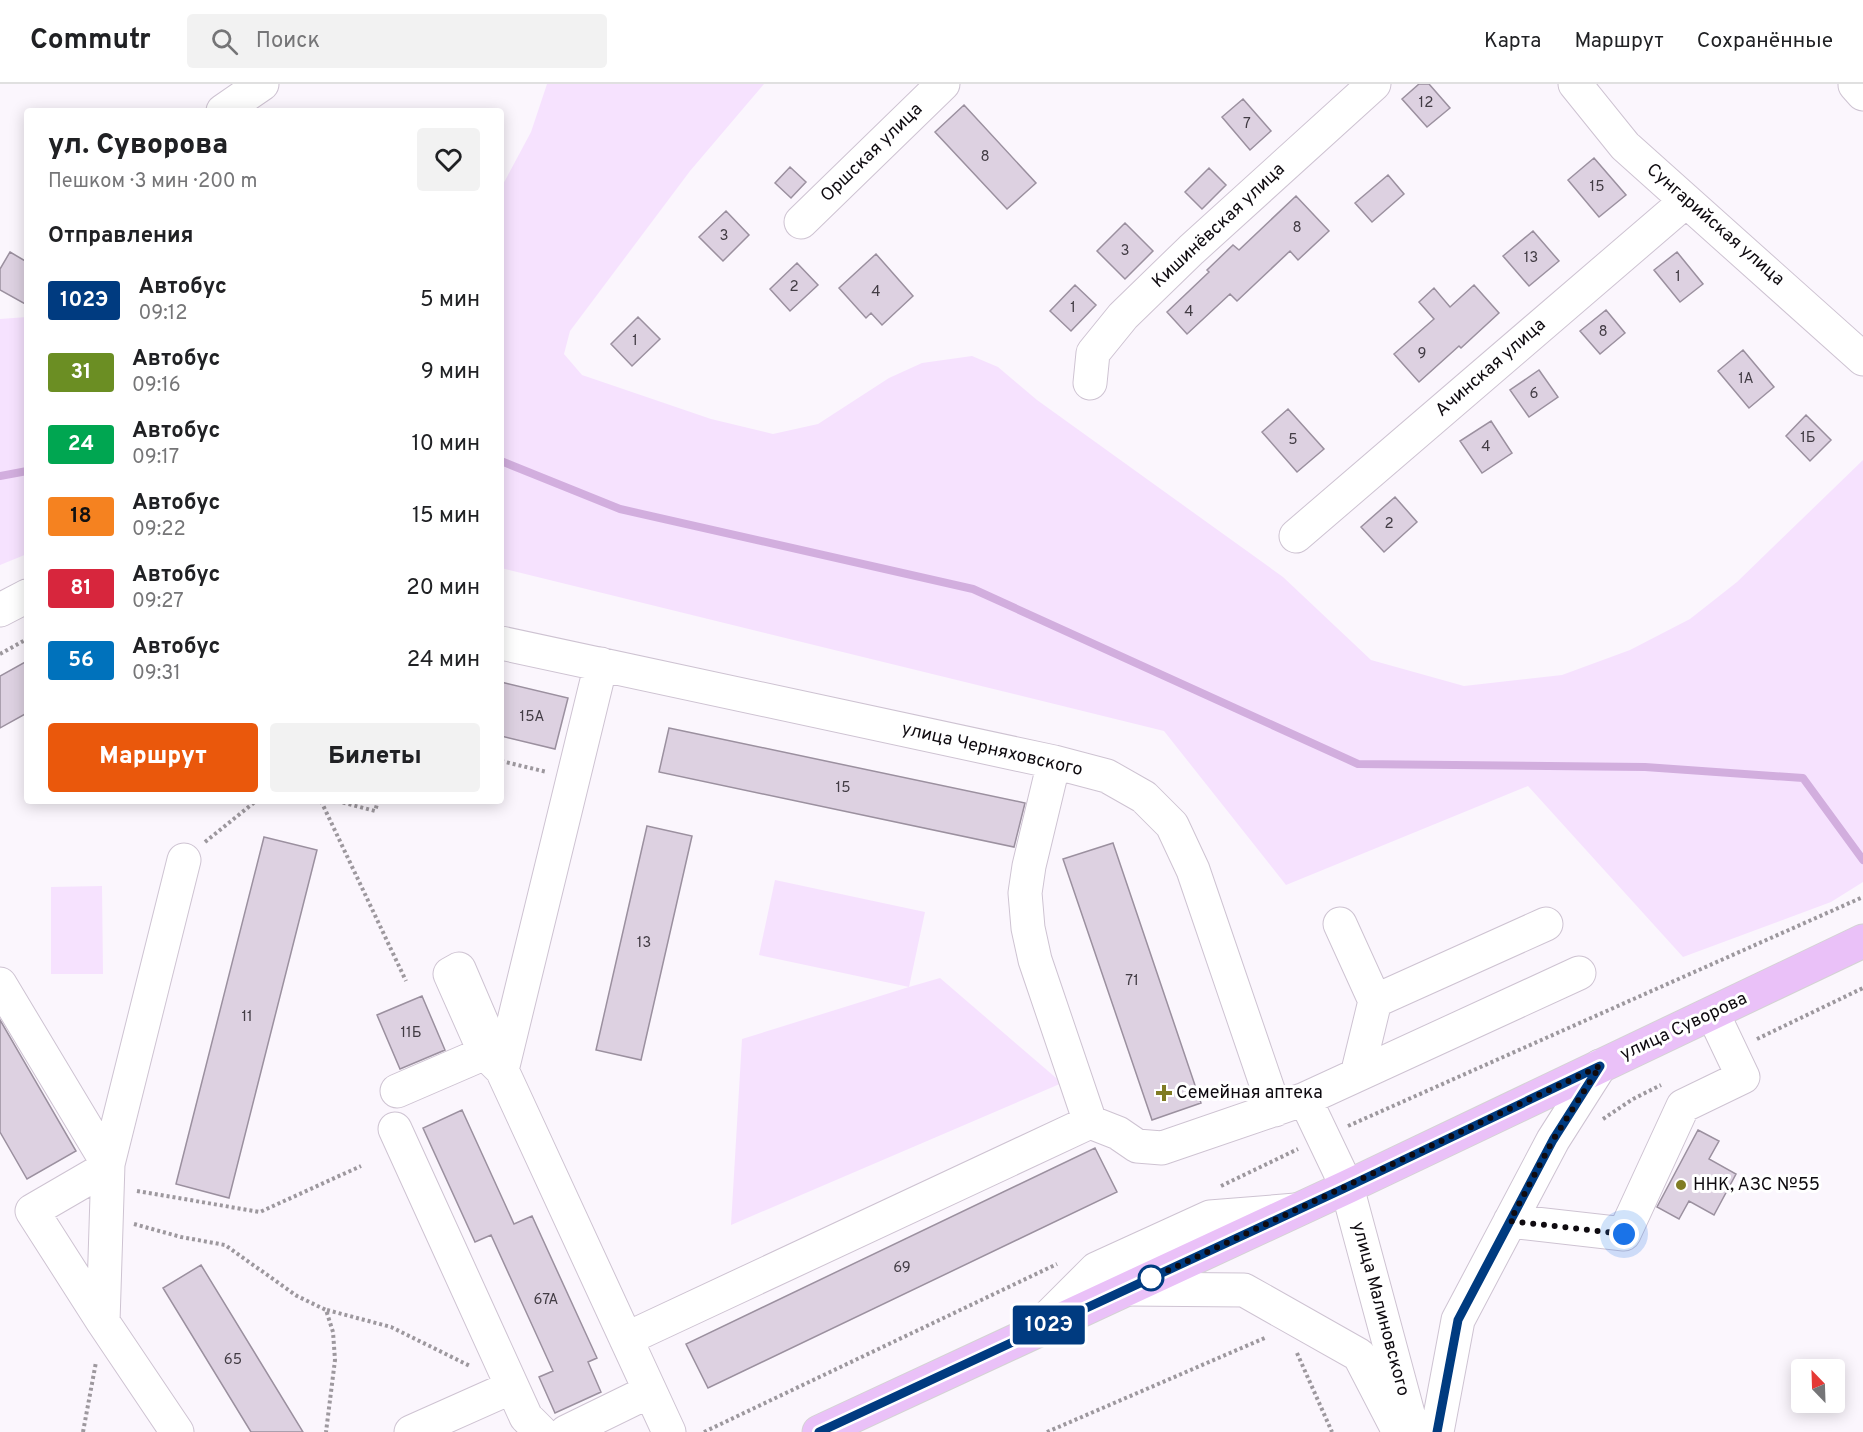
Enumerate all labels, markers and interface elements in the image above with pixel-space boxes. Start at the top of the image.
search box [187,14,607,68]
text: Commutr [30,23,151,59]
icon: search [208,25,241,58]
text: Поиск [256,28,320,55]
text: Карта [1484,28,1541,55]
text: Маршрут [1574,28,1664,55]
text: Сохранённые [1697,28,1833,55]
house number: 12 [1419,94,1433,113]
street label: Оршская улица [816,98,928,208]
house number: 7 [1243,115,1251,134]
text: ул. Суворова [48,128,228,164]
button: heart [417,128,480,191]
house number: 8 [980,148,990,167]
street label: Кишинёвская улица [1148,158,1290,294]
street label: Сунгарийская улица [1641,159,1789,291]
text: Пешком · 3 мин · 200 m [48,169,257,195]
house number: 15 [1590,178,1604,197]
house number: 8 [1292,219,1302,238]
text: Отправления [48,223,193,250]
house number: 3 [719,227,729,246]
house number: 3 [1120,242,1130,261]
house number: 13 [1524,249,1538,268]
house number: 1 [1675,268,1681,287]
text: Автобус [138,274,227,301]
house number: 2 [789,278,799,297]
house number: 4 [871,283,881,302]
text: 102Э [60,287,108,314]
text: 5 мин [420,287,480,314]
house number: 1 [1070,299,1076,318]
text: 09:12 [138,301,187,327]
house number: 4 [1184,303,1194,322]
street label: Ачинская улица [1431,314,1551,422]
house number: 8 [1598,323,1608,342]
house number: 1 [632,332,638,351]
house number: 9 [1418,345,1426,364]
text: Автобус [132,346,220,373]
text: 31 [71,359,91,386]
text: 9 мин [421,359,480,386]
house number: 1А [1738,370,1754,389]
text: 09:16 [132,373,181,399]
house number: 6 [1530,385,1539,404]
text: Автобус [132,418,220,445]
house number: 1Б [1800,429,1816,448]
text: 24 [68,431,94,458]
text: 10 мин [411,431,480,458]
house number: 5 [1288,431,1298,450]
house number: 4 [1481,438,1491,457]
text: 09:17 [132,445,179,471]
text: Автобус [132,490,220,517]
text: 18 [70,503,92,530]
text: 15 мин [412,503,480,530]
house number: 2 [1384,515,1394,534]
text: 09:22 [132,517,186,543]
text: Автобус [132,562,220,589]
text: 81 [70,575,92,602]
text: 20 мин [406,575,480,602]
text: 09:27 [132,589,184,615]
text: Автобус [132,634,220,661]
text: 56 [68,647,94,674]
text: 24 мин [407,647,480,674]
text: 09:31 [132,661,181,687]
house number: 15А [520,708,544,727]
street label: улица Черняховского [899,718,1085,782]
button: Маршрут [48,723,258,792]
button: Билеты [270,723,480,792]
house number: 15 [836,779,850,798]
house number: 13 [637,934,651,953]
house number: 71 [1125,972,1139,991]
street label: улица Суворова [1617,988,1751,1066]
house number: 11 [241,1008,253,1027]
house number: 11Б [401,1024,421,1043]
place label: Семейная аптека [1176,1082,1323,1105]
marker: Семейная аптека [1157,1086,1171,1100]
place label: ННК, АЗС №55 [1693,1174,1820,1197]
marker: ННК, АЗС №55 [1674,1178,1688,1192]
street label: улица Малиновского [1346,1219,1414,1399]
your location [1609,1219,1639,1249]
house number: 69 [893,1259,911,1278]
unlabelled marker [1138,1265,1164,1291]
house number: 67А [534,1291,558,1310]
line badge: 102Э [1007,1306,1091,1344]
text: 102Э [1025,1312,1073,1339]
house number: 65 [224,1351,242,1370]
north arrow [1791,1359,1845,1413]
map controls [1791,1359,1845,1413]

